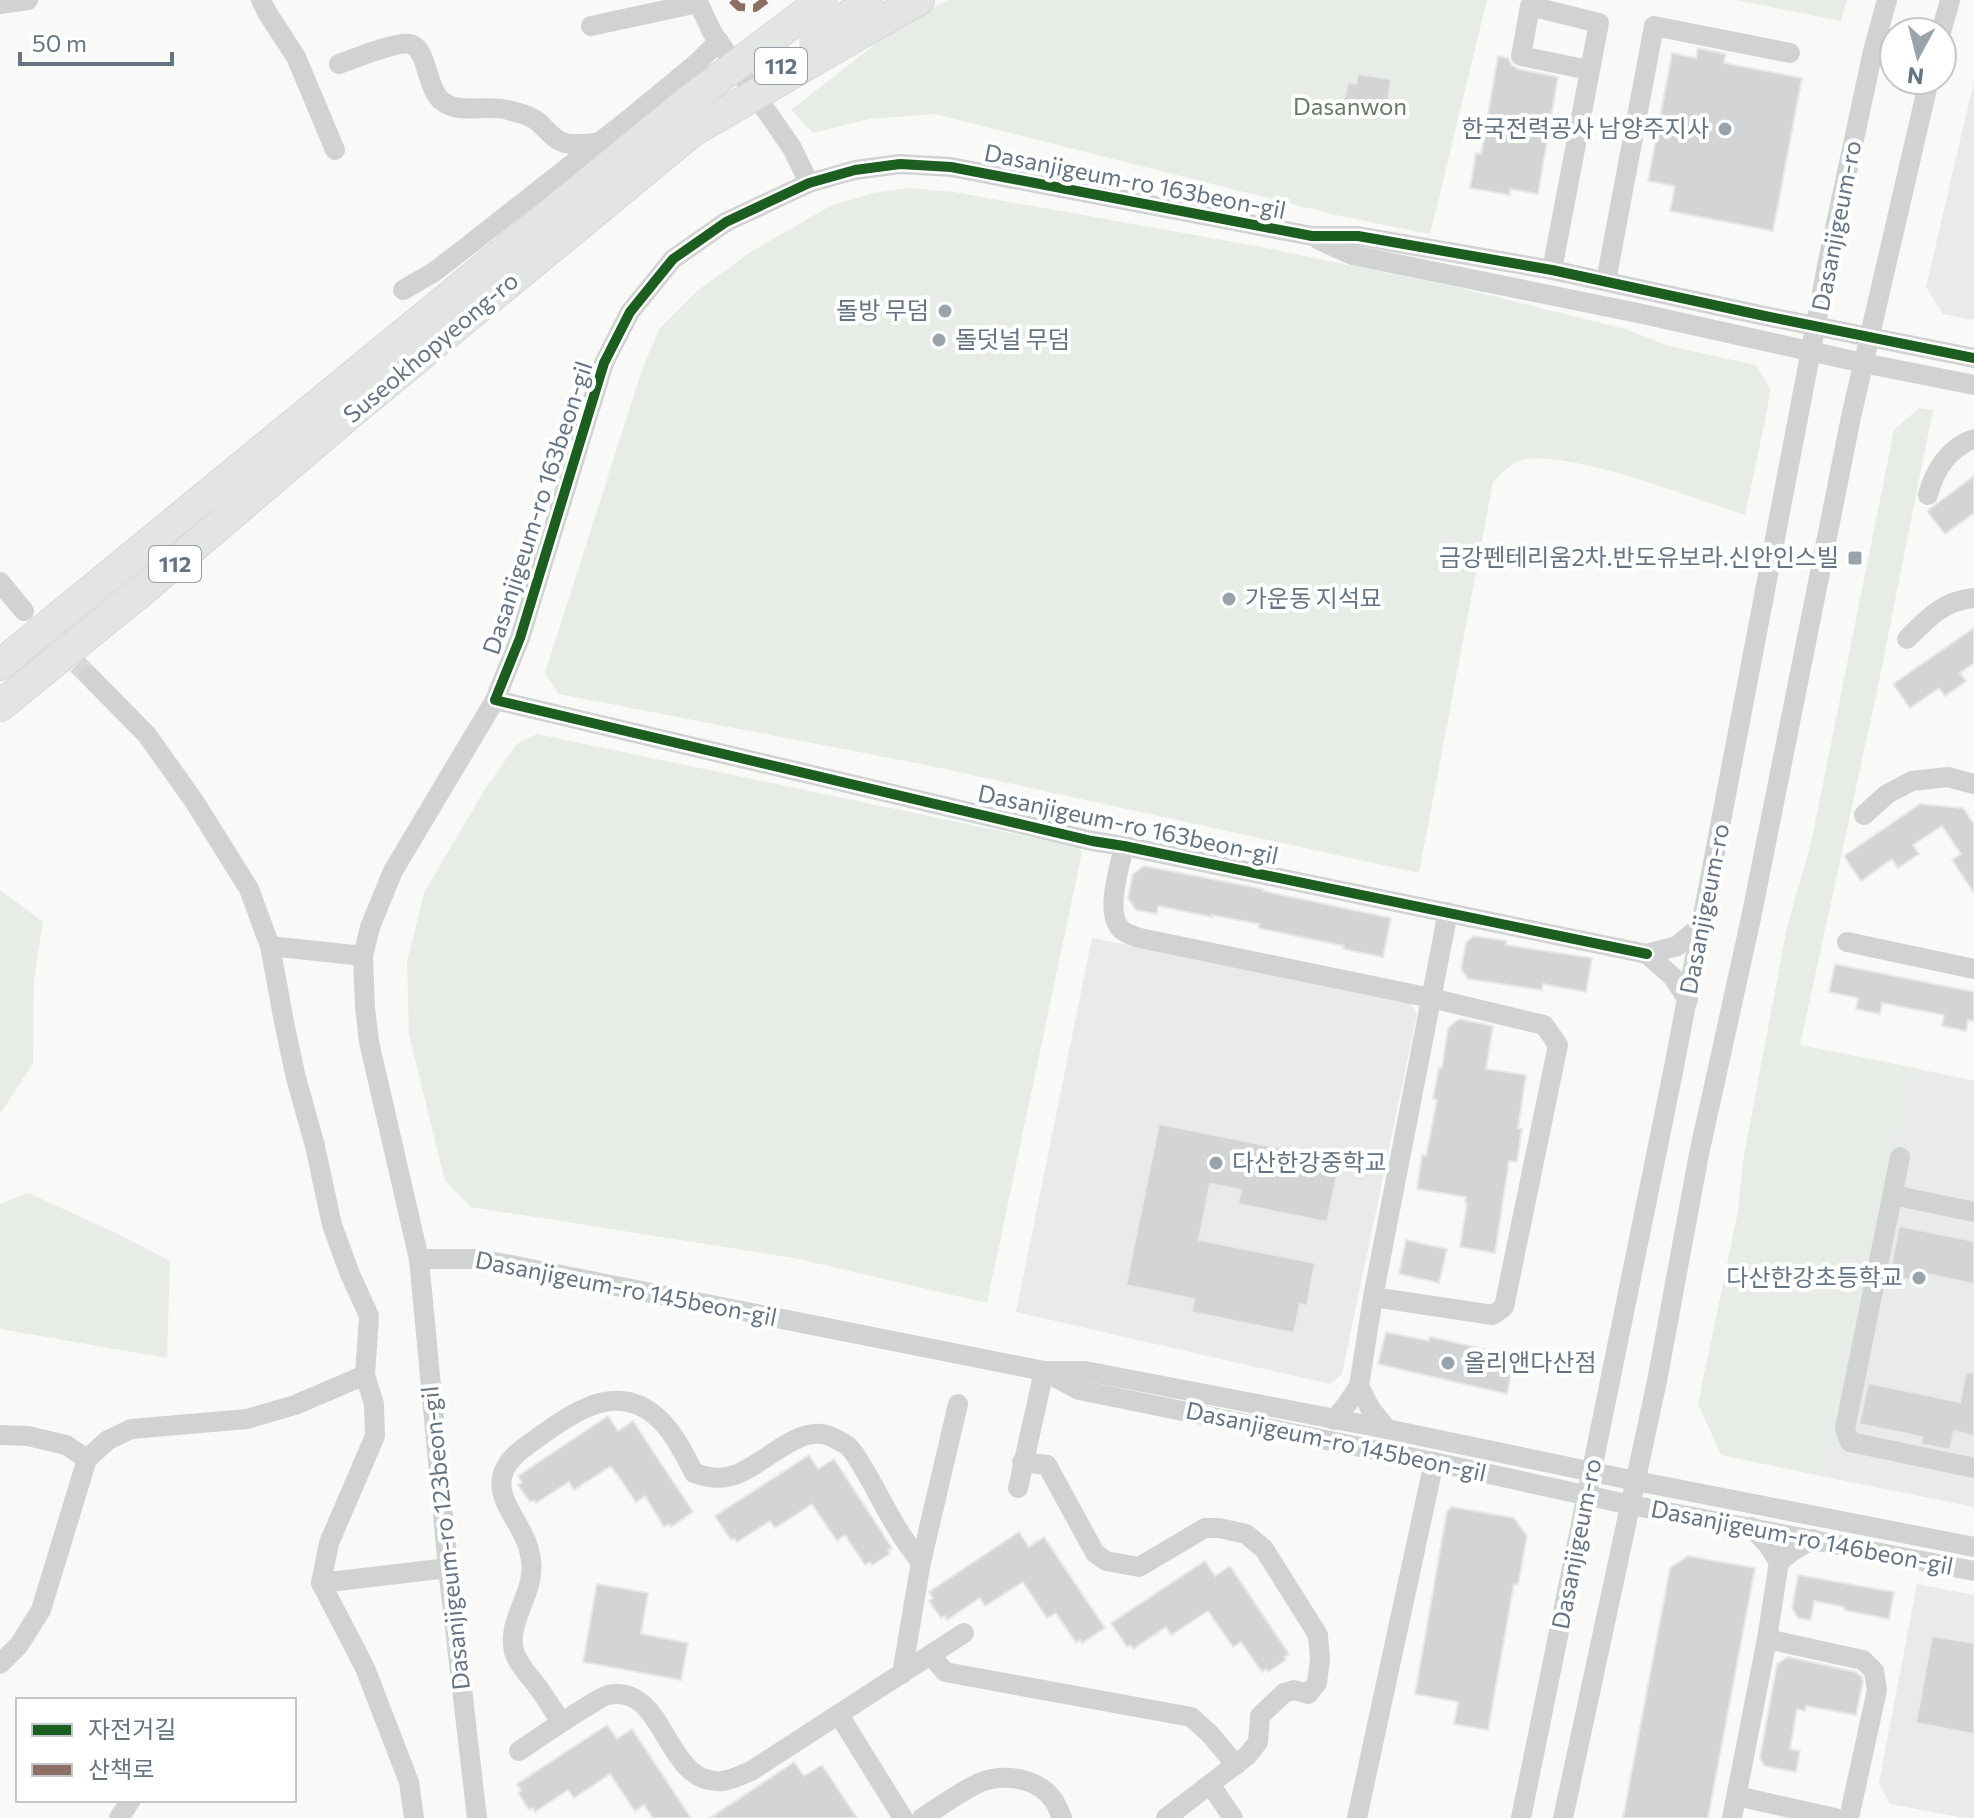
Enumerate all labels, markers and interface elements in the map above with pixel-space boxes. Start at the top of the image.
scale bar [20,16,172,66]
north arrow [1878,16,1958,96]
text: 50 m [32,28,87,57]
road number: 112 [755,48,807,84]
text: N [1906,62,1925,91]
park label: Dasanwon [1293,91,1407,120]
place label: 한국전력공사 남양주지사 [1462,113,1709,142]
marker: 한국전력공사 남양주지사 [1716,120,1734,138]
street label: Dasanjigeum-ro 163beon-gil [982,137,1289,224]
street label: Dasanjigeum-ro [1805,138,1866,313]
street label: Suseokhopyeong-ro [337,265,523,428]
place label: 돌방 무덤 [836,295,929,324]
marker: 돌방 무덤 [936,302,954,320]
place label: 돌덧널 무덤 [955,324,1070,353]
marker: 돌덧널 무덤 [930,331,948,349]
street label: Dasanjigeum-ro 163beon-gil [475,357,598,658]
place label: 금강펜테리움2차.반도유보라.신안인스빌 [1439,542,1839,571]
road number: 112 [149,546,201,582]
marker: 금강펜테리움2차.반도유보라.신안인스빌 [1846,549,1864,567]
place label: 가운동 지석묘 [1245,583,1382,612]
marker: 가운동 지석묘 [1220,590,1238,608]
street label: Dasanjigeum-ro 163beon-gil [975,777,1281,870]
street label: Dasanjigeum-ro [1673,821,1734,996]
place label: 다산한강중학교 [1232,1147,1387,1176]
marker: 다산한강중학교 [1207,1154,1225,1172]
street label: Dasanjigeum-ro 145beon-gil [473,1244,780,1331]
place label: 다산한강초등학교 [1726,1262,1903,1291]
marker: 다산한강초등학교 [1910,1269,1928,1287]
place label: 올리앤다산점 [1464,1347,1596,1376]
marker: 올리앤다산점 [1439,1354,1457,1372]
street label: Dasanjigeum-ro 123beon-gil [414,1385,475,1692]
street label: Dasanjigeum-ro 145beon-gil [1183,1394,1489,1487]
street label: Dasanjigeum-ro [1545,1456,1606,1631]
street label: Dasanjigeum-ro 146beon-gil [1649,1493,1956,1580]
legend [16,1698,296,1802]
text: 자전거길 [88,1714,176,1743]
text: 산책로 [88,1754,154,1783]

